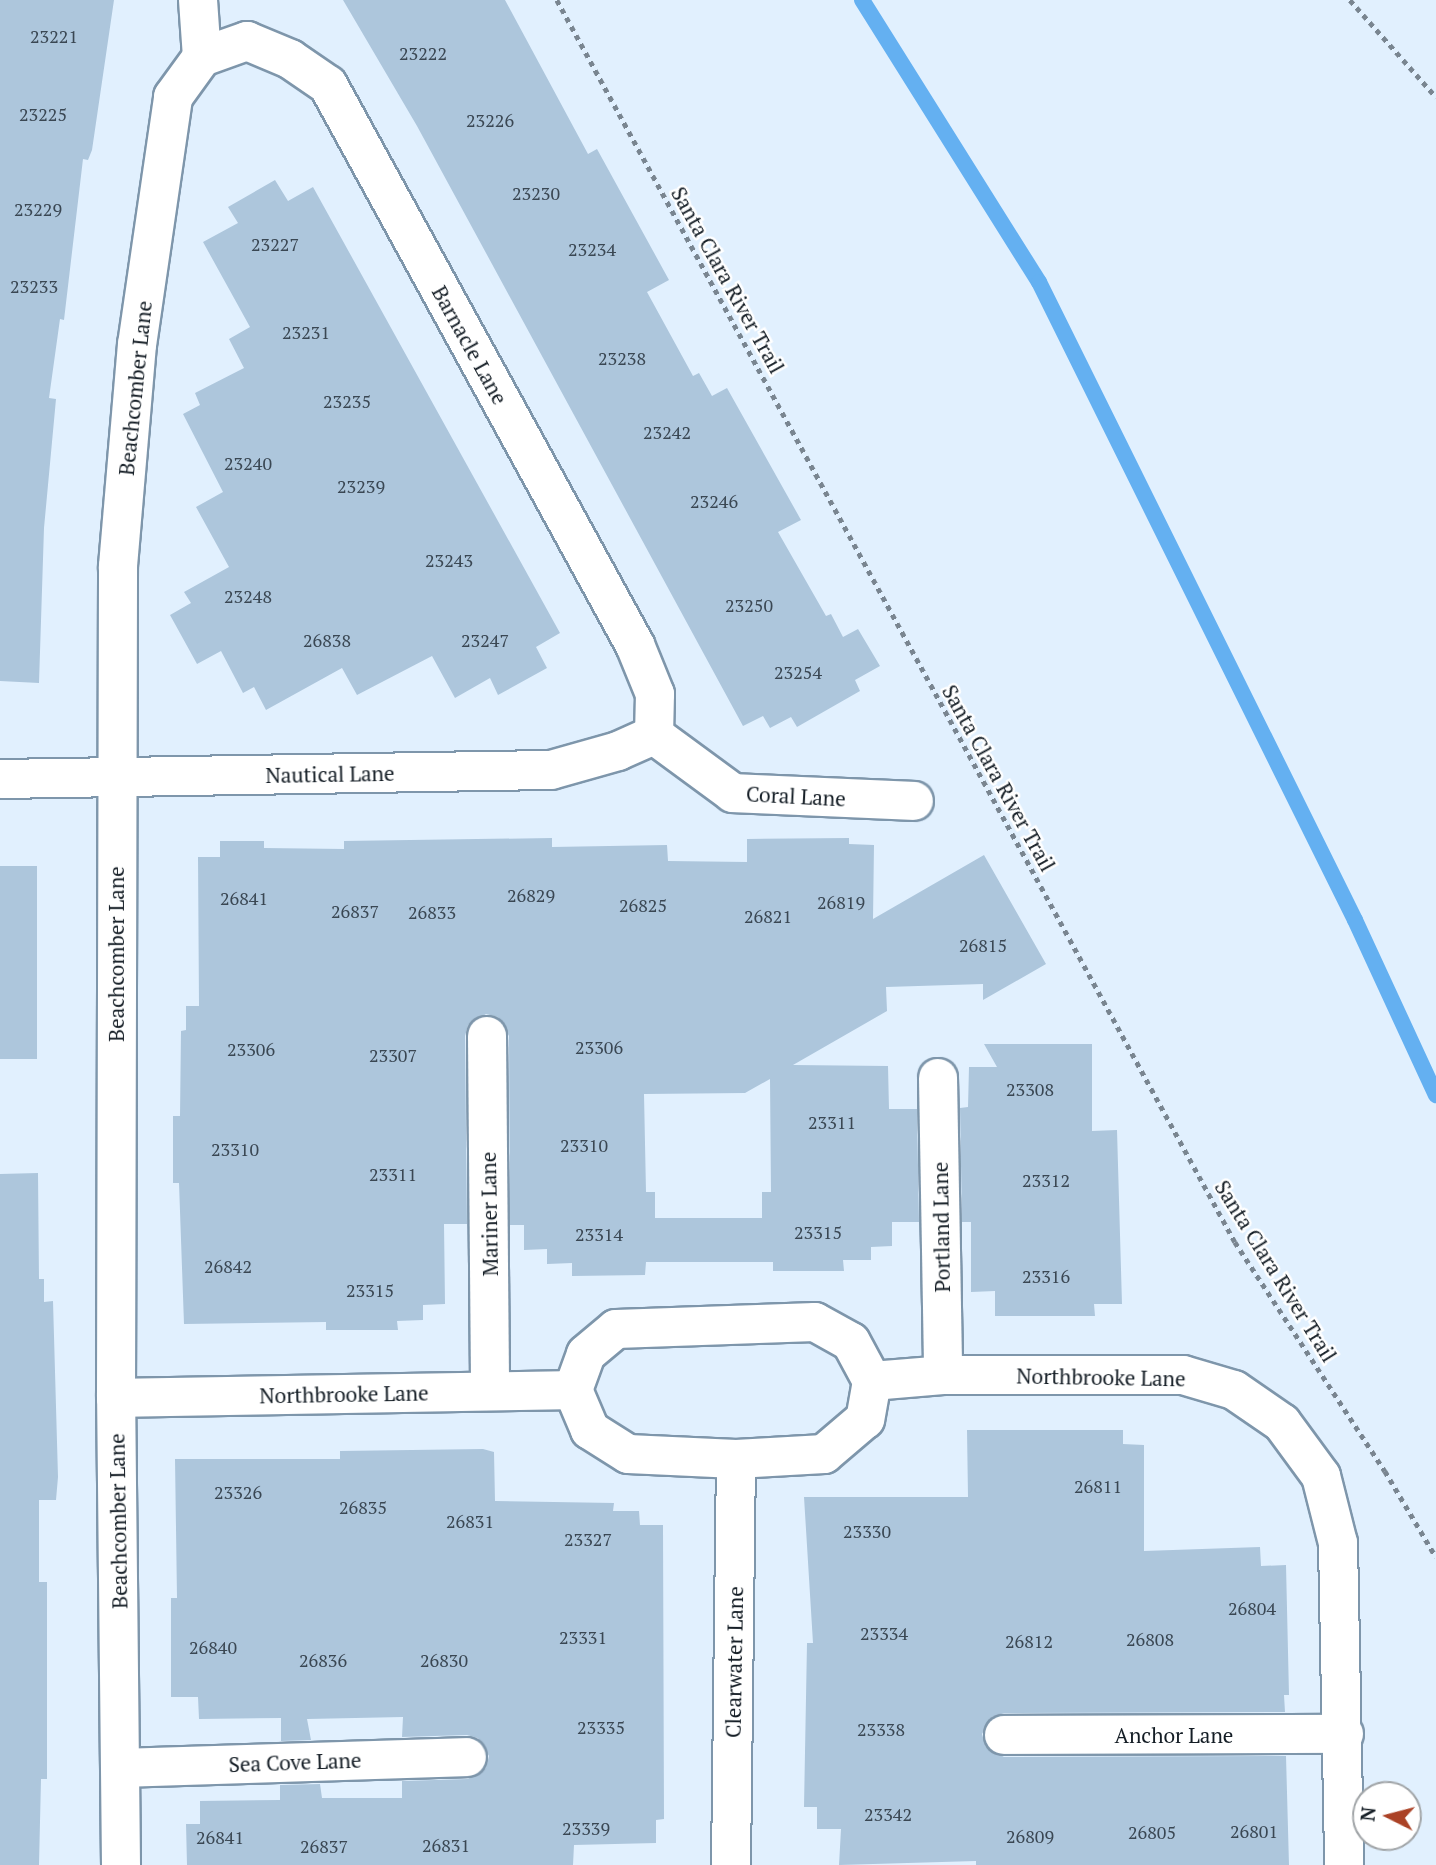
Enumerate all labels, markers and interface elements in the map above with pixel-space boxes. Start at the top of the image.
house number: 23221 [30,25,78,47]
house number: 23222 [399,42,447,64]
house number: 23225 [19,103,67,125]
house number: 23226 [466,109,514,131]
house number: 23230 [512,182,560,204]
street label: Santa Clara River Trail [666,182,790,378]
house number: 23229 [14,198,62,220]
house number: 23227 [251,233,299,255]
house number: 23234 [568,238,616,260]
house number: 23233 [10,275,58,297]
street label: Barnacle Lane [427,281,513,409]
street label: Beachcomber Lane [113,299,157,477]
house number: 23231 [282,321,330,343]
house number: 23238 [598,347,646,369]
house number: 23235 [323,390,371,412]
house number: 23242 [643,421,691,443]
house number: 23240 [224,452,272,474]
house number: 23239 [337,475,385,497]
house number: 23246 [690,490,738,512]
house number: 23243 [425,549,473,571]
house number: 23248 [224,585,272,607]
house number: 23250 [725,594,773,616]
house number: 26838 [303,629,351,651]
house number: 23247 [461,629,509,651]
house number: 23254 [774,661,822,683]
street label: Santa Clara River Trail [937,680,1061,876]
street label: Nautical Lane [265,760,395,788]
street label: Coral Lane [745,781,847,811]
street label: Beachcomber Lane [103,866,129,1042]
house number: 26829 [507,884,555,906]
house number: 26841 [220,887,268,909]
house number: 26819 [817,891,865,913]
house number: 26825 [619,894,667,916]
house number: 26837 [331,900,379,922]
house number: 26833 [408,901,456,923]
house number: 26821 [744,905,792,927]
house number: 26815 [959,934,1007,956]
house number: 23306 [575,1036,623,1058]
house number: 23306 [227,1038,275,1060]
house number: 23307 [369,1044,417,1066]
house number: 23308 [1006,1078,1054,1100]
house number: 23311 [808,1111,856,1133]
house number: 23310 [560,1134,608,1156]
house number: 23310 [211,1138,259,1160]
street label: Mariner Lane [475,1152,503,1276]
street label: Portland Lane [927,1161,955,1293]
house number: 23311 [369,1163,417,1185]
house number: 23312 [1022,1169,1070,1191]
street label: Santa Clara River Trail [1210,1176,1342,1366]
house number: 23315 [794,1221,842,1243]
house number: 23314 [575,1223,623,1245]
house number: 26842 [204,1255,252,1277]
house number: 23316 [1022,1265,1070,1287]
house number: 23315 [346,1279,394,1301]
street label: Northbrooke Lane [1016,1363,1186,1391]
street label: Northbrooke Lane [259,1380,429,1408]
street label: Beachcomber Lane [104,1433,132,1609]
house number: 26811 [1074,1475,1122,1497]
house number: 23326 [214,1481,262,1503]
house number: 26835 [339,1496,387,1518]
house number: 26831 [446,1510,494,1532]
house number: 23330 [843,1520,891,1542]
house number: 23327 [564,1528,612,1550]
street label: Clearwater Lane [720,1586,748,1738]
house number: 26804 [1228,1597,1276,1619]
house number: 23334 [860,1622,908,1644]
house number: 23331 [559,1626,607,1648]
house number: 26808 [1126,1628,1174,1650]
house number: 26812 [1005,1630,1053,1652]
house number: 26840 [189,1636,237,1658]
house number: 26836 [299,1649,347,1671]
house number: 26830 [420,1649,468,1671]
house number: 23335 [577,1716,625,1738]
house number: 23338 [857,1718,905,1740]
street label: Anchor Lane [1115,1722,1233,1748]
street label: Sea Cove Lane [228,1747,362,1777]
north arrow [1352,1781,1422,1851]
house number: 23342 [864,1803,912,1825]
text: N [1354,1805,1381,1822]
house number: 23339 [562,1817,610,1839]
house number: 26801 [1230,1820,1278,1842]
house number: 26805 [1128,1821,1176,1843]
house number: 26809 [1006,1825,1054,1847]
house number: 26841 [196,1826,244,1848]
house number: 26831 [422,1834,470,1856]
house number: 26837 [300,1835,348,1857]

